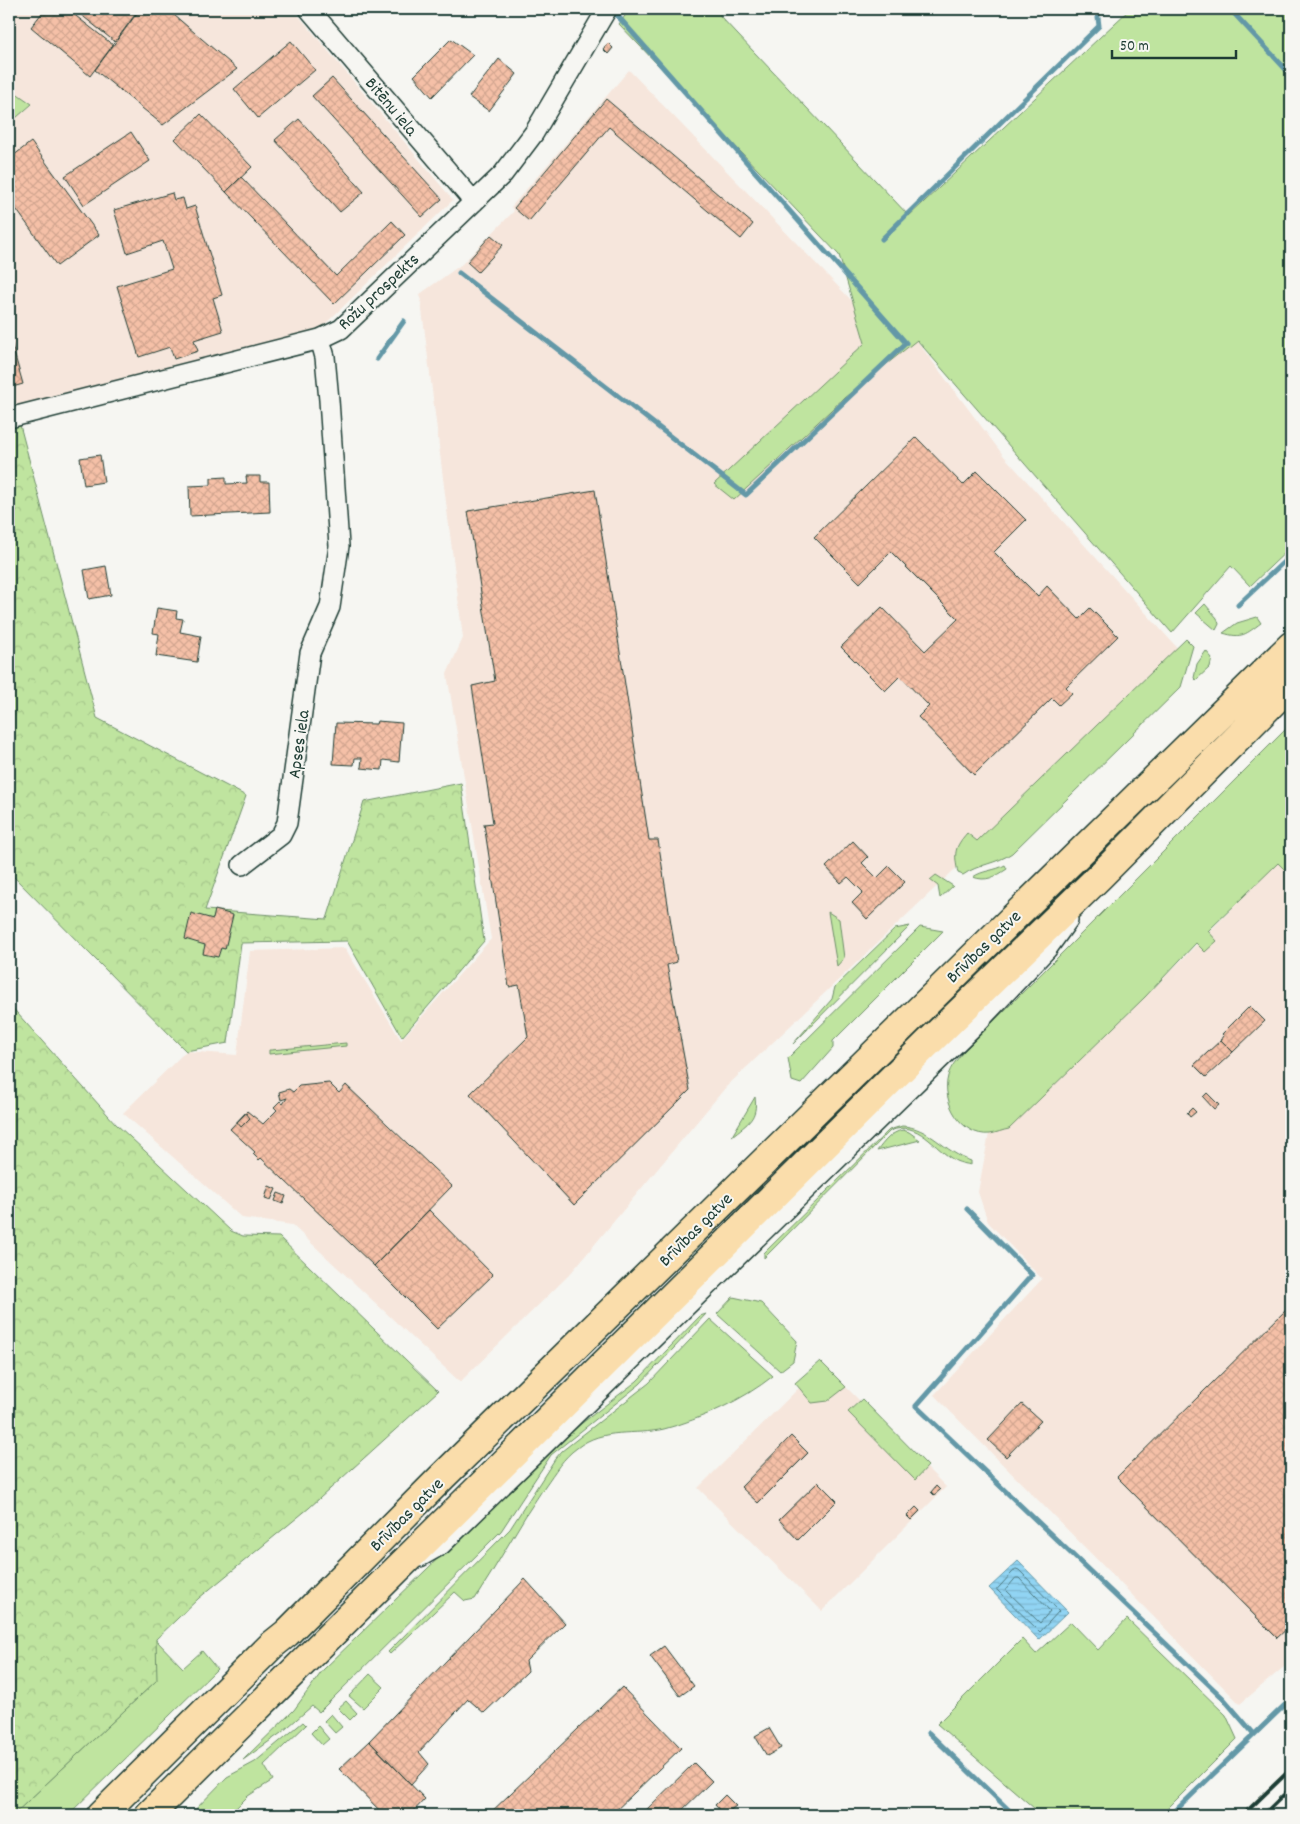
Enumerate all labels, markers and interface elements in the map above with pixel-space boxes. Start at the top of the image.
scale bar [1112,28,1236,60]
text: 50 m [1120,36,1149,58]
street label: Bitēnu iela [358,73,423,143]
street label: Rožu prospekts [333,248,426,337]
street label: Apses iela [283,708,318,780]
street label: Brīvības gatve [942,906,1028,990]
street label: Brīvības gatve [654,1188,739,1273]
street label: Brīvības gatve [365,1473,450,1558]

